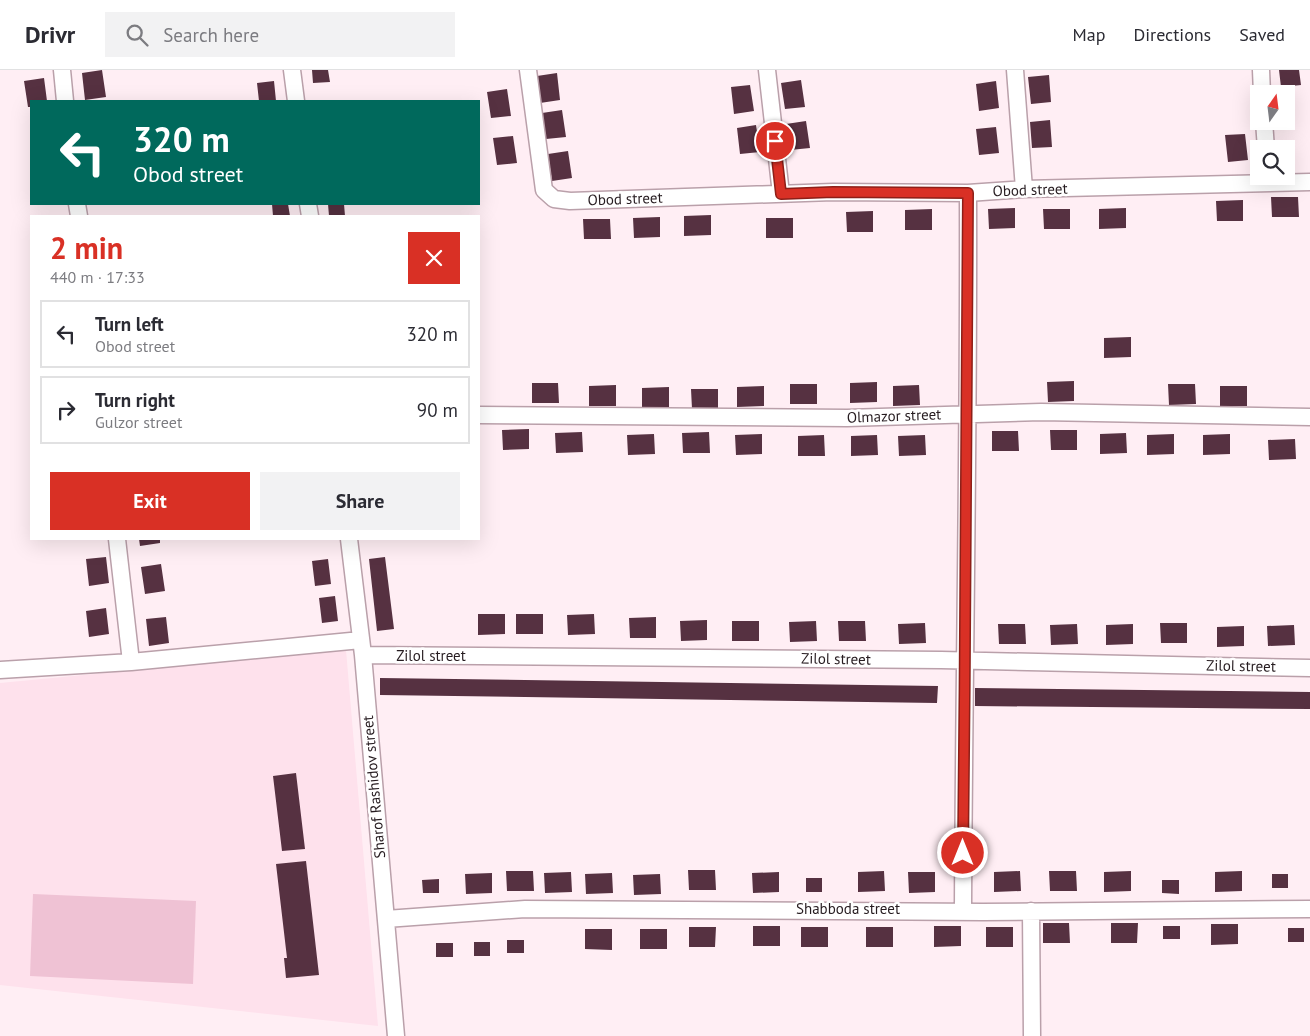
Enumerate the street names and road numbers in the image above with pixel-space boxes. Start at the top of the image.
street label: Obod street [992,179,1068,200]
street label: Obod street [587,188,663,209]
street label: Olmazor street [846,404,942,427]
street label: Zilol street [396,646,466,665]
street label: Zilol street [801,648,871,669]
street label: Zilol street [1206,655,1276,676]
street label: Sharof Rashidov street [358,715,389,859]
street label: Shabboda street [796,899,900,918]

